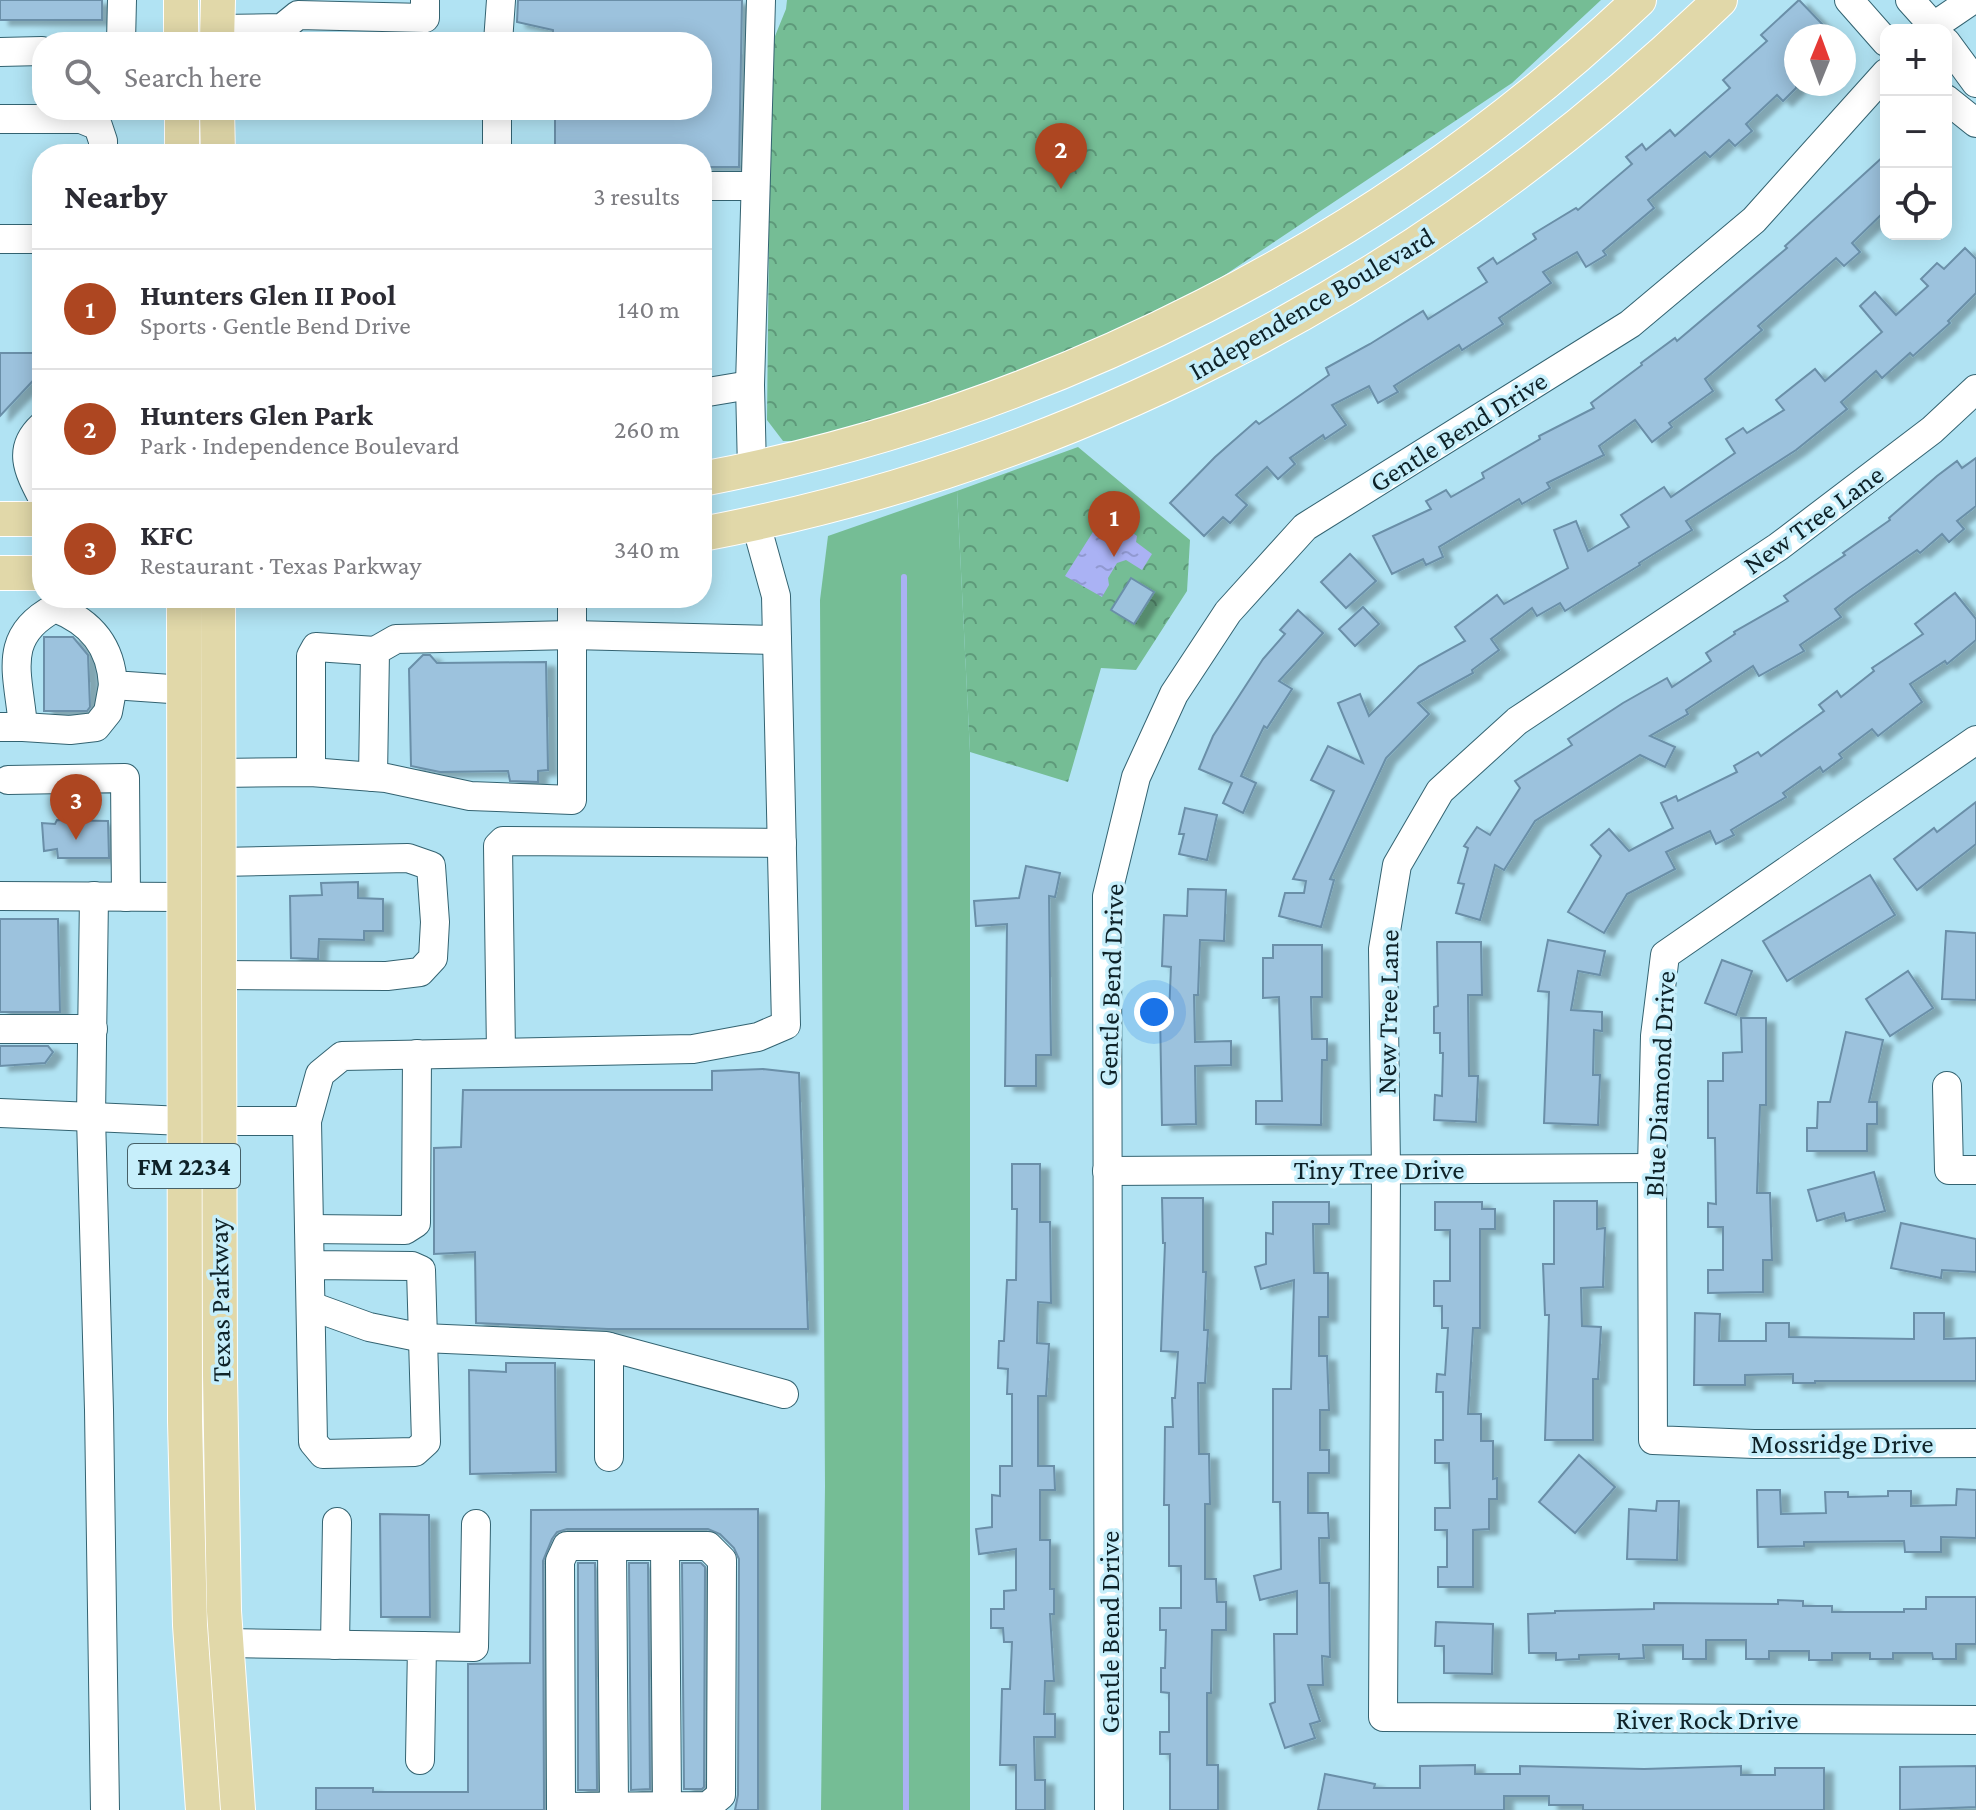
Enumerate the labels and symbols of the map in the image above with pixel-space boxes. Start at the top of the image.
north arrow [1784,24,1856,96]
pin: 2 [1035,123,1087,189]
street label: Independence Boulevard [1183,221,1439,386]
street label: Gentle Bend Drive [1364,365,1552,498]
street label: New Tree Lane [1737,458,1889,580]
pin: 1 [1088,491,1140,557]
pin: 3 [50,774,102,840]
street label: Gentle Bend Drive [1091,883,1130,1087]
street label: New Tree Lane [1371,929,1404,1095]
street label: Blue Diamond Drive [1638,970,1681,1198]
your location [1134,992,1174,1032]
road number: FM 2234 [128,1144,240,1188]
street label: Tiny Tree Drive [1293,1154,1465,1185]
street label: Texas Parkway [203,1217,236,1382]
street label: Mossridge Drive [1751,1428,1933,1459]
street label: Gentle Bend Drive [1094,1531,1125,1733]
street label: River Rock Drive [1615,1704,1799,1735]

